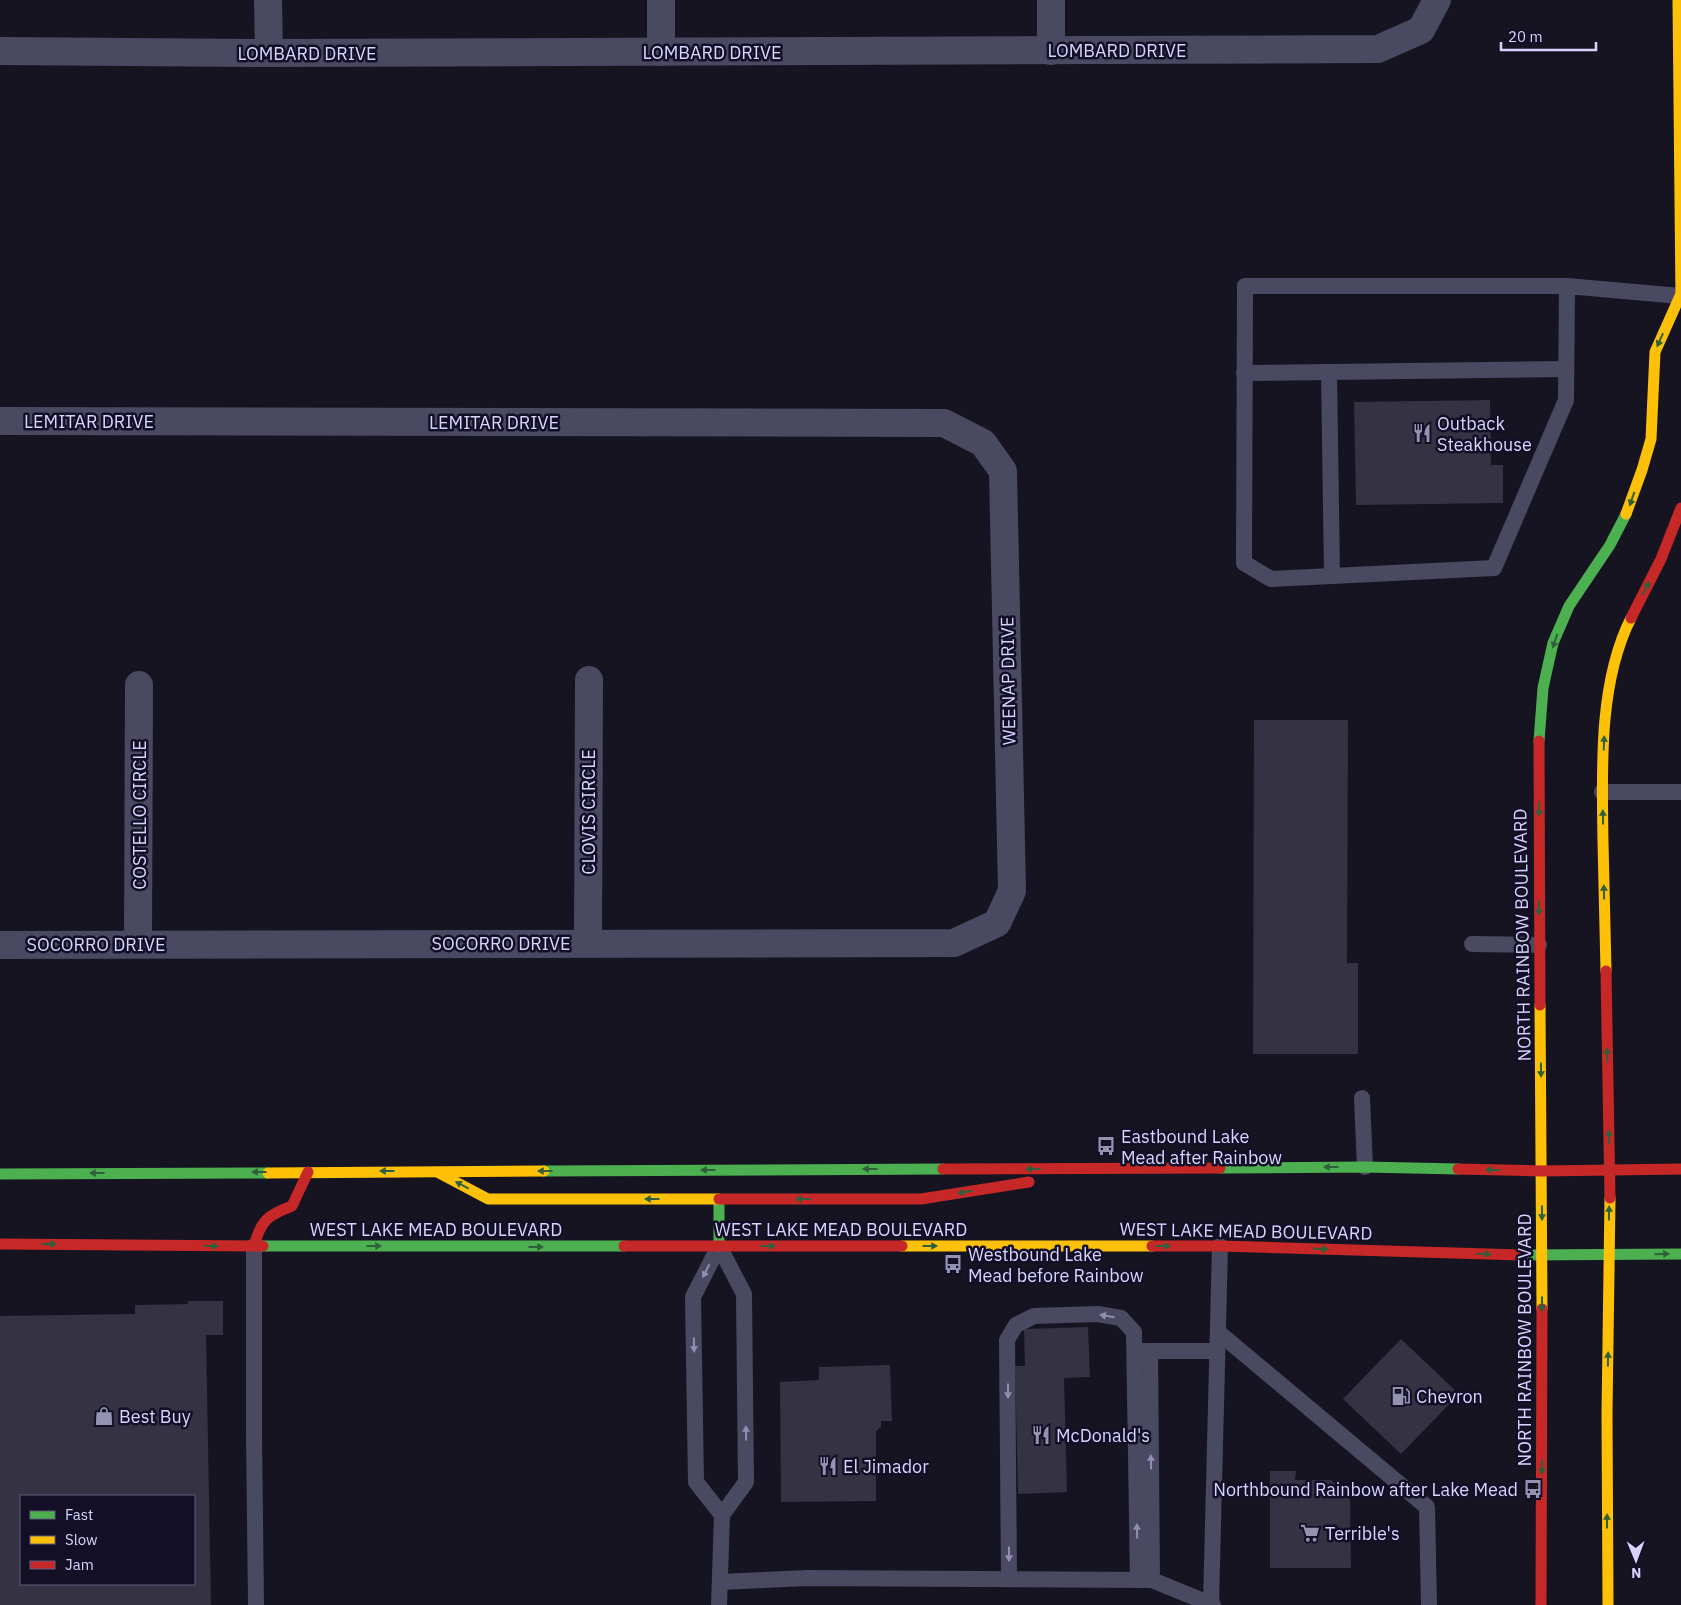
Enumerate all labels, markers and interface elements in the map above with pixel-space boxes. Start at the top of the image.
scale bar [1501,20,1596,52]
text: 20 m [1508,27,1543,46]
street label: LOMBARD DRIVE [1047,39,1187,62]
street label: LOMBARD DRIVE [642,41,782,64]
street label: LOMBARD DRIVE [237,42,377,65]
one-way arrow [1655,333,1663,347]
street label: LEMITAR DRIVE [24,410,154,433]
street label: LEMITAR DRIVE [429,411,559,434]
place label: Outback Steakhouse [1437,412,1532,456]
restaurant icon: Outback Steakhouse [1411,422,1433,444]
one-way arrow [1628,491,1635,506]
one-way arrow [1642,581,1650,595]
street label: WEENAP DRIVE [995,616,1021,746]
one-way arrow [1551,634,1559,649]
one-way arrow [1600,735,1608,751]
street label: COSTELLO CIRCLE [128,740,151,890]
street label: CLOVIS CIRCLE [577,749,600,875]
one-way arrow [1535,801,1543,817]
street label: NORTH RAINBOW BOULEVARD [1508,808,1536,1062]
one-way arrow [1599,808,1607,824]
one-way arrow [1600,884,1608,900]
one-way arrow [1535,900,1543,916]
street label: SOCORRO DRIVE [432,932,571,955]
street label: SOCORRO DRIVE [27,933,166,956]
one-way arrow [1603,1046,1611,1062]
one-way arrow [1537,1063,1545,1079]
place label: Eastbound Lake Mead after Rainbow [1121,1125,1282,1169]
one-way arrow [1605,1129,1613,1145]
bus stop icon: Eastbound Lake Mead after Rainbow [1095,1135,1117,1157]
one-way arrow [1322,1163,1338,1171]
one-way arrow [862,1165,878,1173]
one-way arrow [1025,1165,1041,1173]
one-way arrow [700,1166,716,1174]
one-way arrow [1485,1166,1501,1174]
one-way arrow [379,1167,395,1175]
one-way arrow [537,1167,553,1175]
one-way arrow [251,1168,267,1176]
one-way arrow [89,1169,105,1177]
one-way arrow [455,1181,470,1189]
one-way arrow [956,1189,972,1197]
one-way arrow [644,1195,660,1203]
one-way arrow [795,1195,811,1203]
one-way arrow [1605,1205,1613,1221]
one-way arrow [1538,1206,1546,1222]
street label: NORTH RAINBOW BOULEVARD [1513,1214,1536,1467]
street label: WEST LAKE MEAD BOULEVARD [1119,1217,1373,1245]
street label: WEST LAKE MEAD BOULEVARD [310,1218,562,1241]
street label: WEST LAKE MEAD BOULEVARD [715,1218,967,1241]
one-way arrow [41,1240,57,1248]
one-way arrow [203,1242,219,1250]
one-way arrow [366,1242,382,1250]
one-way arrow [760,1242,776,1250]
one-way arrow [923,1242,939,1250]
one-way arrow [1155,1242,1171,1250]
one-way arrow [528,1243,544,1251]
place label: Westbound Lake Mead before Rainbow [968,1243,1144,1287]
one-way arrow [1314,1245,1330,1253]
one-way arrow [1476,1250,1492,1258]
one-way arrow [1654,1250,1670,1258]
bus stop icon: Westbound Lake Mead before Rainbow [942,1253,964,1275]
one-way arrow [702,1264,710,1279]
one-way arrow [1538,1297,1546,1313]
one-way arrow [1099,1312,1115,1320]
one-way arrow [690,1338,698,1354]
one-way arrow [1604,1351,1612,1367]
one-way arrow [1004,1383,1012,1399]
fuel station icon: Chevron [1390,1385,1412,1407]
place label: Chevron [1416,1385,1483,1408]
shop icon: Best Buy [93,1405,115,1427]
place label: Best Buy [119,1405,191,1428]
restaurant icon: McDonald's [1030,1424,1052,1446]
place label: McDonald's [1056,1424,1150,1447]
one-way arrow [742,1425,750,1441]
one-way arrow [1147,1453,1155,1469]
restaurant icon: El Jimador [817,1455,839,1477]
place label: El Jimador [843,1455,929,1478]
one-way arrow [1538,1459,1546,1475]
place label: Northbound Rainbow after Lake Mead [1213,1478,1518,1501]
bus stop icon: Northbound Rainbow after Lake Mead [1522,1478,1544,1500]
legend [20,1495,195,1585]
text: Fast [65,1505,93,1524]
one-way arrow [1603,1513,1611,1529]
supermarket icon: Terrible's [1299,1522,1321,1544]
place label: Terrible's [1325,1522,1400,1545]
one-way arrow [1133,1523,1141,1539]
text: Slow [65,1530,98,1549]
north arrow [1611,1535,1661,1585]
one-way arrow [1005,1546,1013,1562]
text: Jam [65,1555,94,1574]
text: N [1631,1564,1641,1582]

